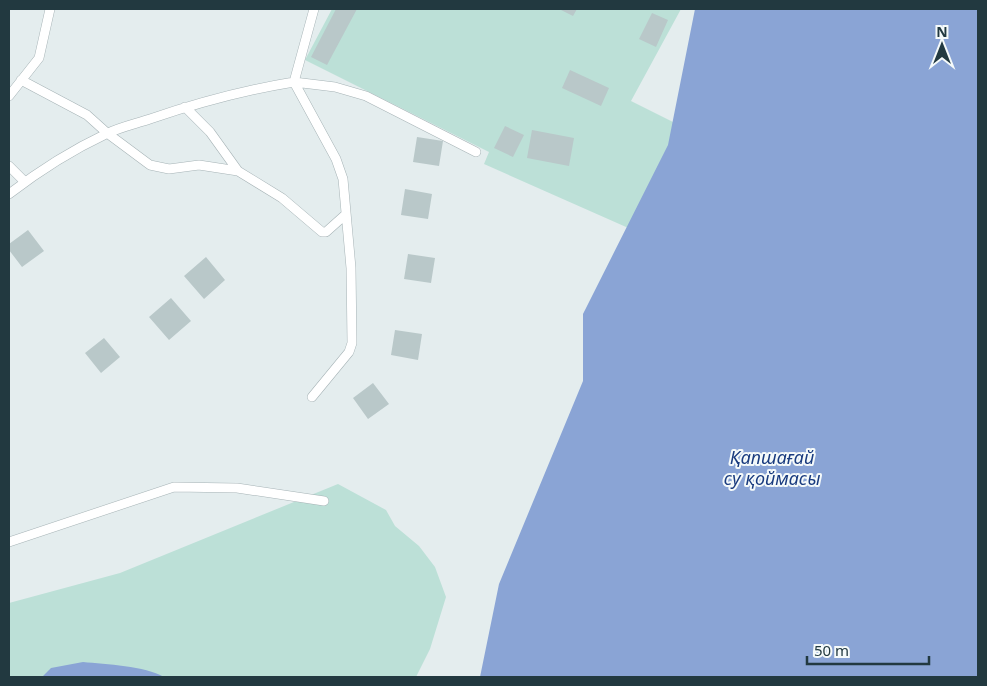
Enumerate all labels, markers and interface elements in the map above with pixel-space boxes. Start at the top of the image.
north arrow [917,20,967,70]
text: N [936,22,948,41]
water label: Қапшағай су қоймасы [724,445,820,490]
scale bar [807,634,930,666]
text: 50 m [814,640,849,660]

